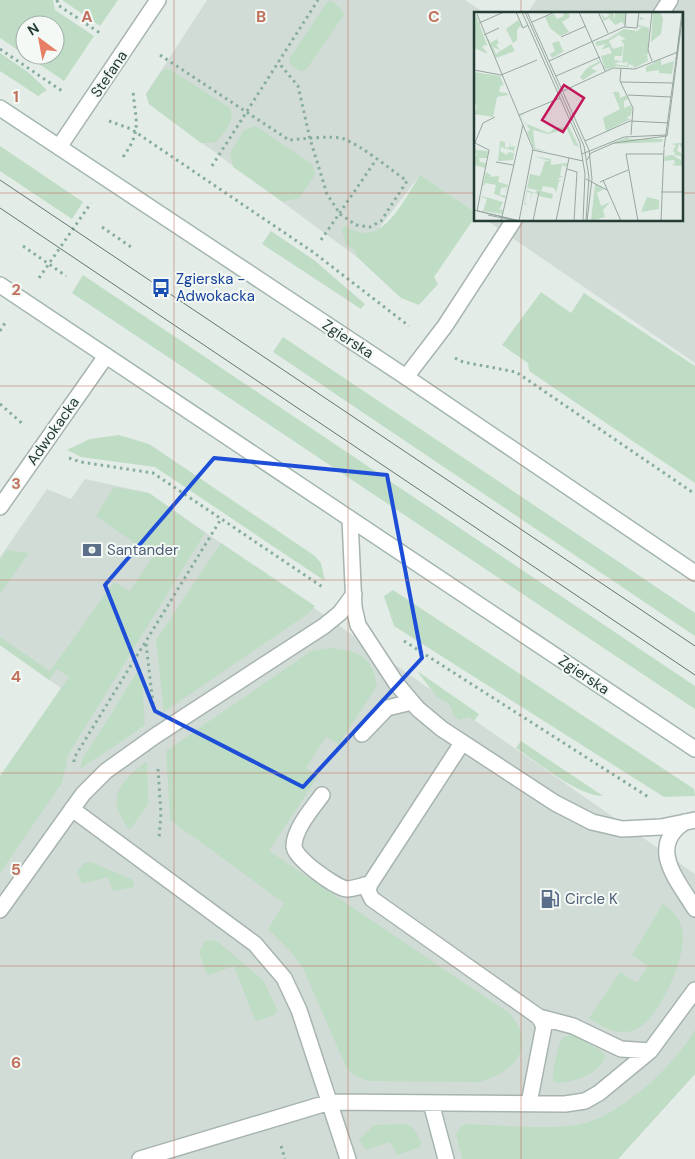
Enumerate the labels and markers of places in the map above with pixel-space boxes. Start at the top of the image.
place label: Zgierska - Adwokacka [176,269,255,306]
bus stop icon: Zgierska - Adwokacka [150,277,172,299]
bank icon: Santander [81,539,103,561]
place label: Santander [107,540,179,560]
fuel station icon: Circle K [539,888,561,910]
place label: Circle K [565,889,618,909]

